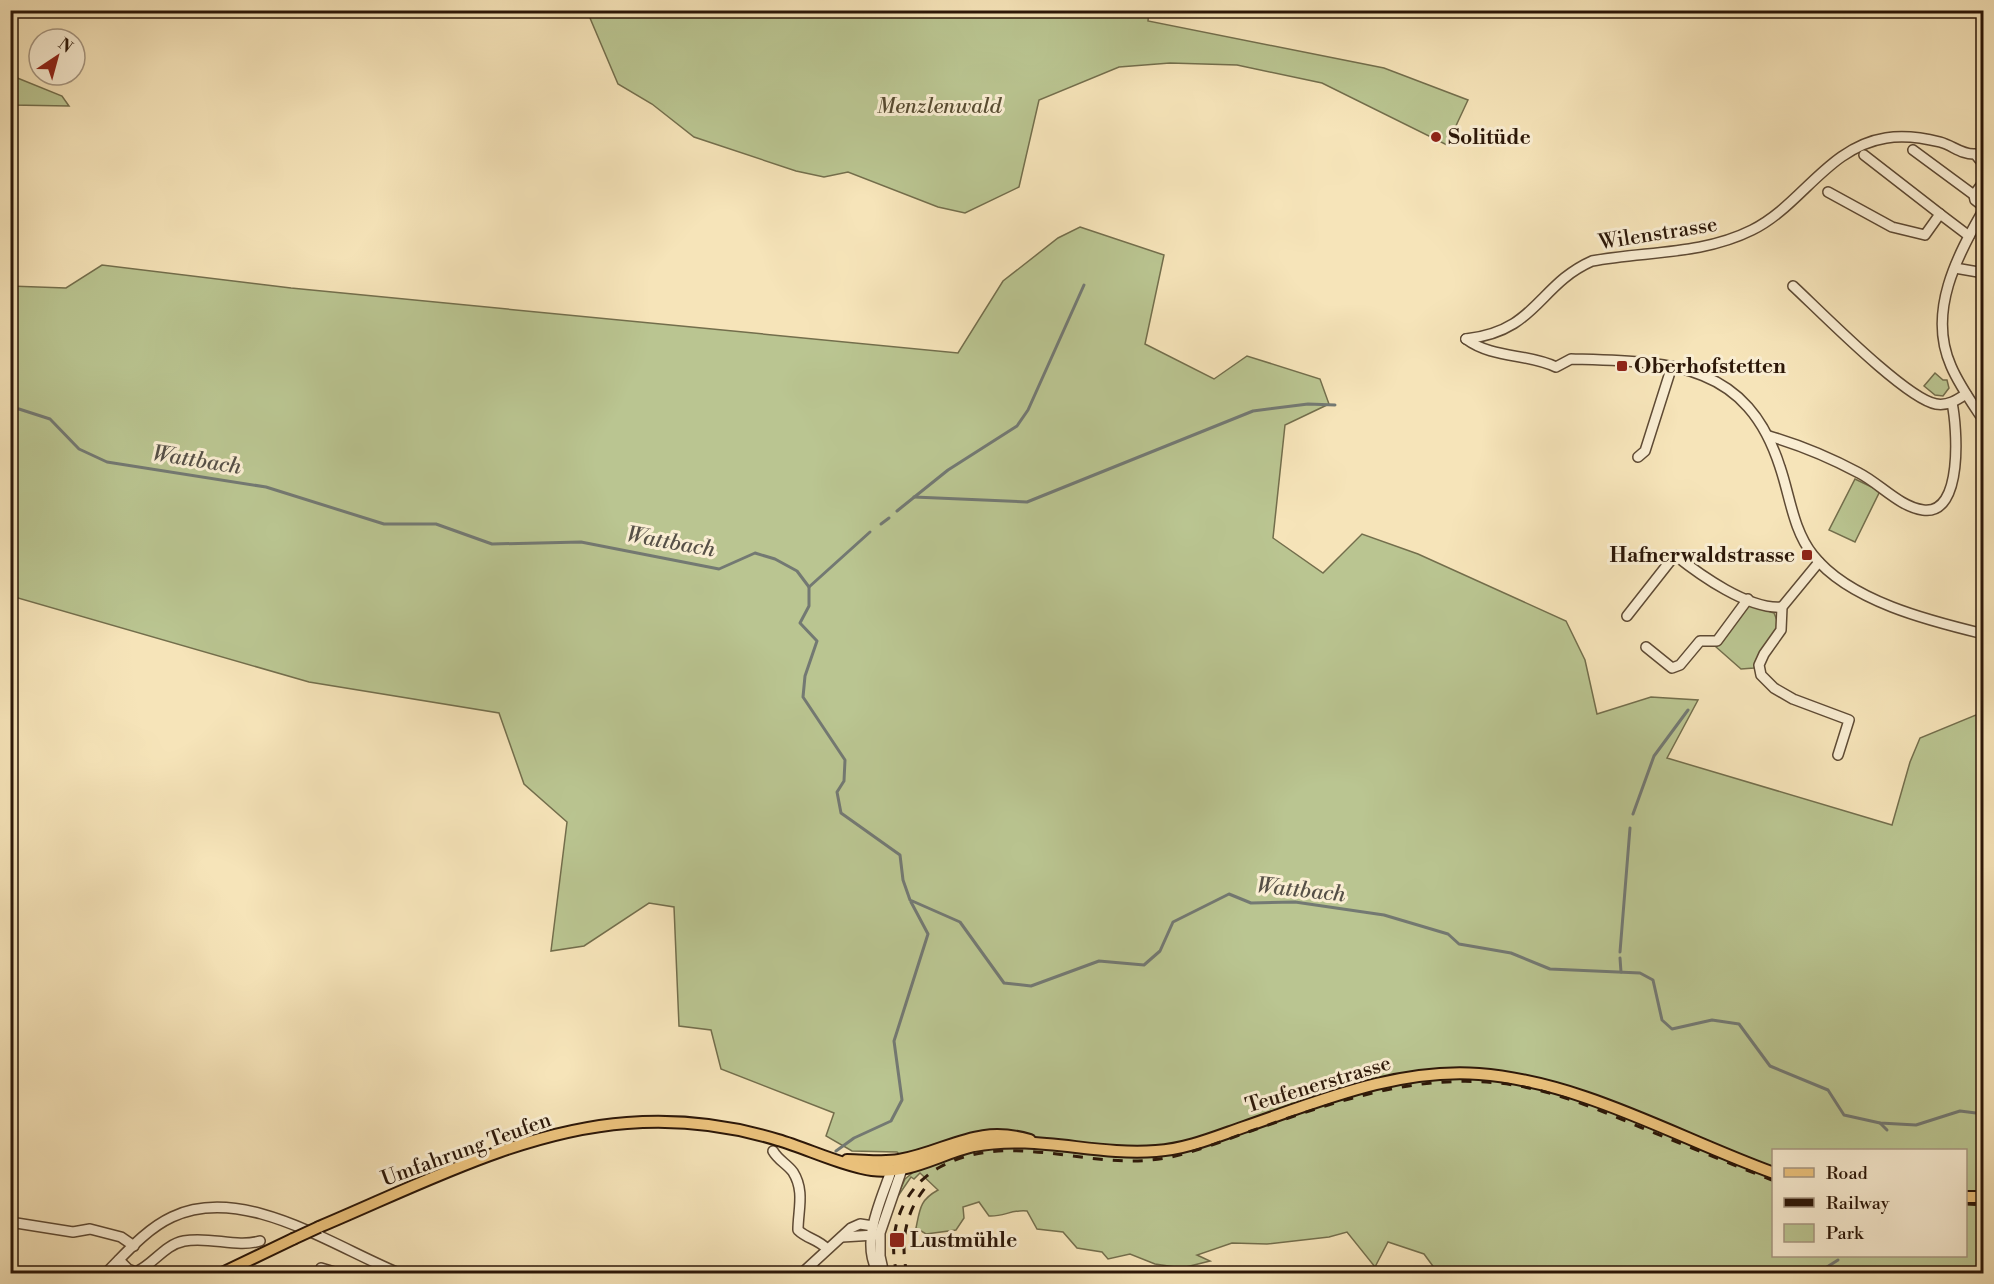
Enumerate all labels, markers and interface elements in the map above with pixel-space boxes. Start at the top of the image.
north arrow [27,27,87,87]
text: N [54,34,77,58]
park label: Menzlenwald [877,94,1003,120]
place label: Solitüde [1448,125,1531,151]
marker: Solitüde [1429,130,1443,144]
street label: Wilenstrasse [1596,212,1719,256]
place label: Oberhofstetten [1634,354,1786,380]
marker: Oberhofstetten [1615,359,1629,373]
water label: Wattbach [150,440,244,481]
water label: Wattbach [624,521,718,564]
place label: Hafnerwaldstrasse [1610,543,1795,569]
marker: Hafnerwaldstrasse [1800,548,1814,562]
water label: Wattbach [1255,872,1348,909]
street label: Teufenerstrasse [1242,1050,1394,1119]
street label: Umfahrung Teufen [378,1107,555,1193]
legend [1772,1149,1967,1257]
text: Road [1826,1162,1869,1185]
text: Railway [1826,1192,1890,1215]
text: Park [1826,1222,1865,1245]
place label: Lustmühle [910,1228,1017,1254]
marker: Lustmühle [888,1231,906,1249]

